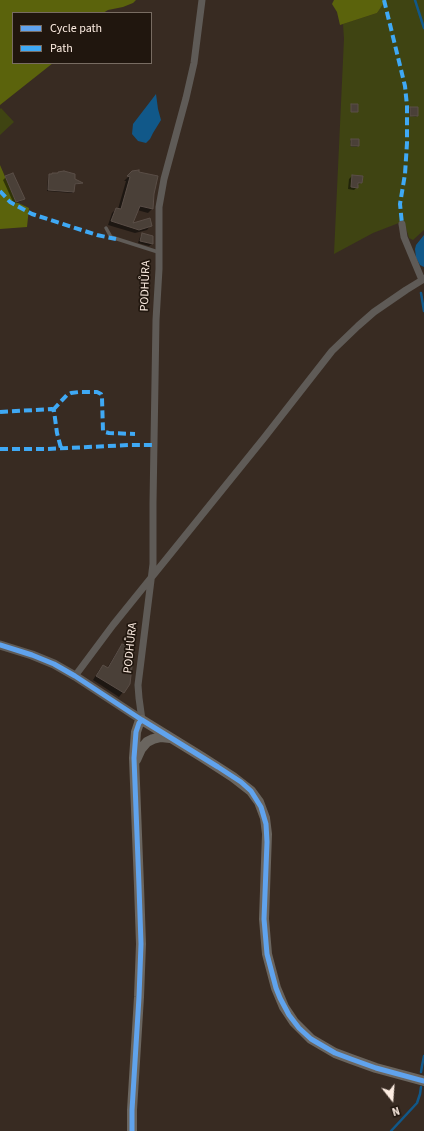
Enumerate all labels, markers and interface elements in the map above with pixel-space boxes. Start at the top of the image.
legend [12,12,152,64]
text: Cycle path [50,20,102,37]
text: Path [50,40,73,57]
street label: PODHŮRA [138,260,154,312]
street label: PODHŮRA [121,622,141,674]
north arrow [372,1079,412,1119]
text: N [390,1103,401,1119]

